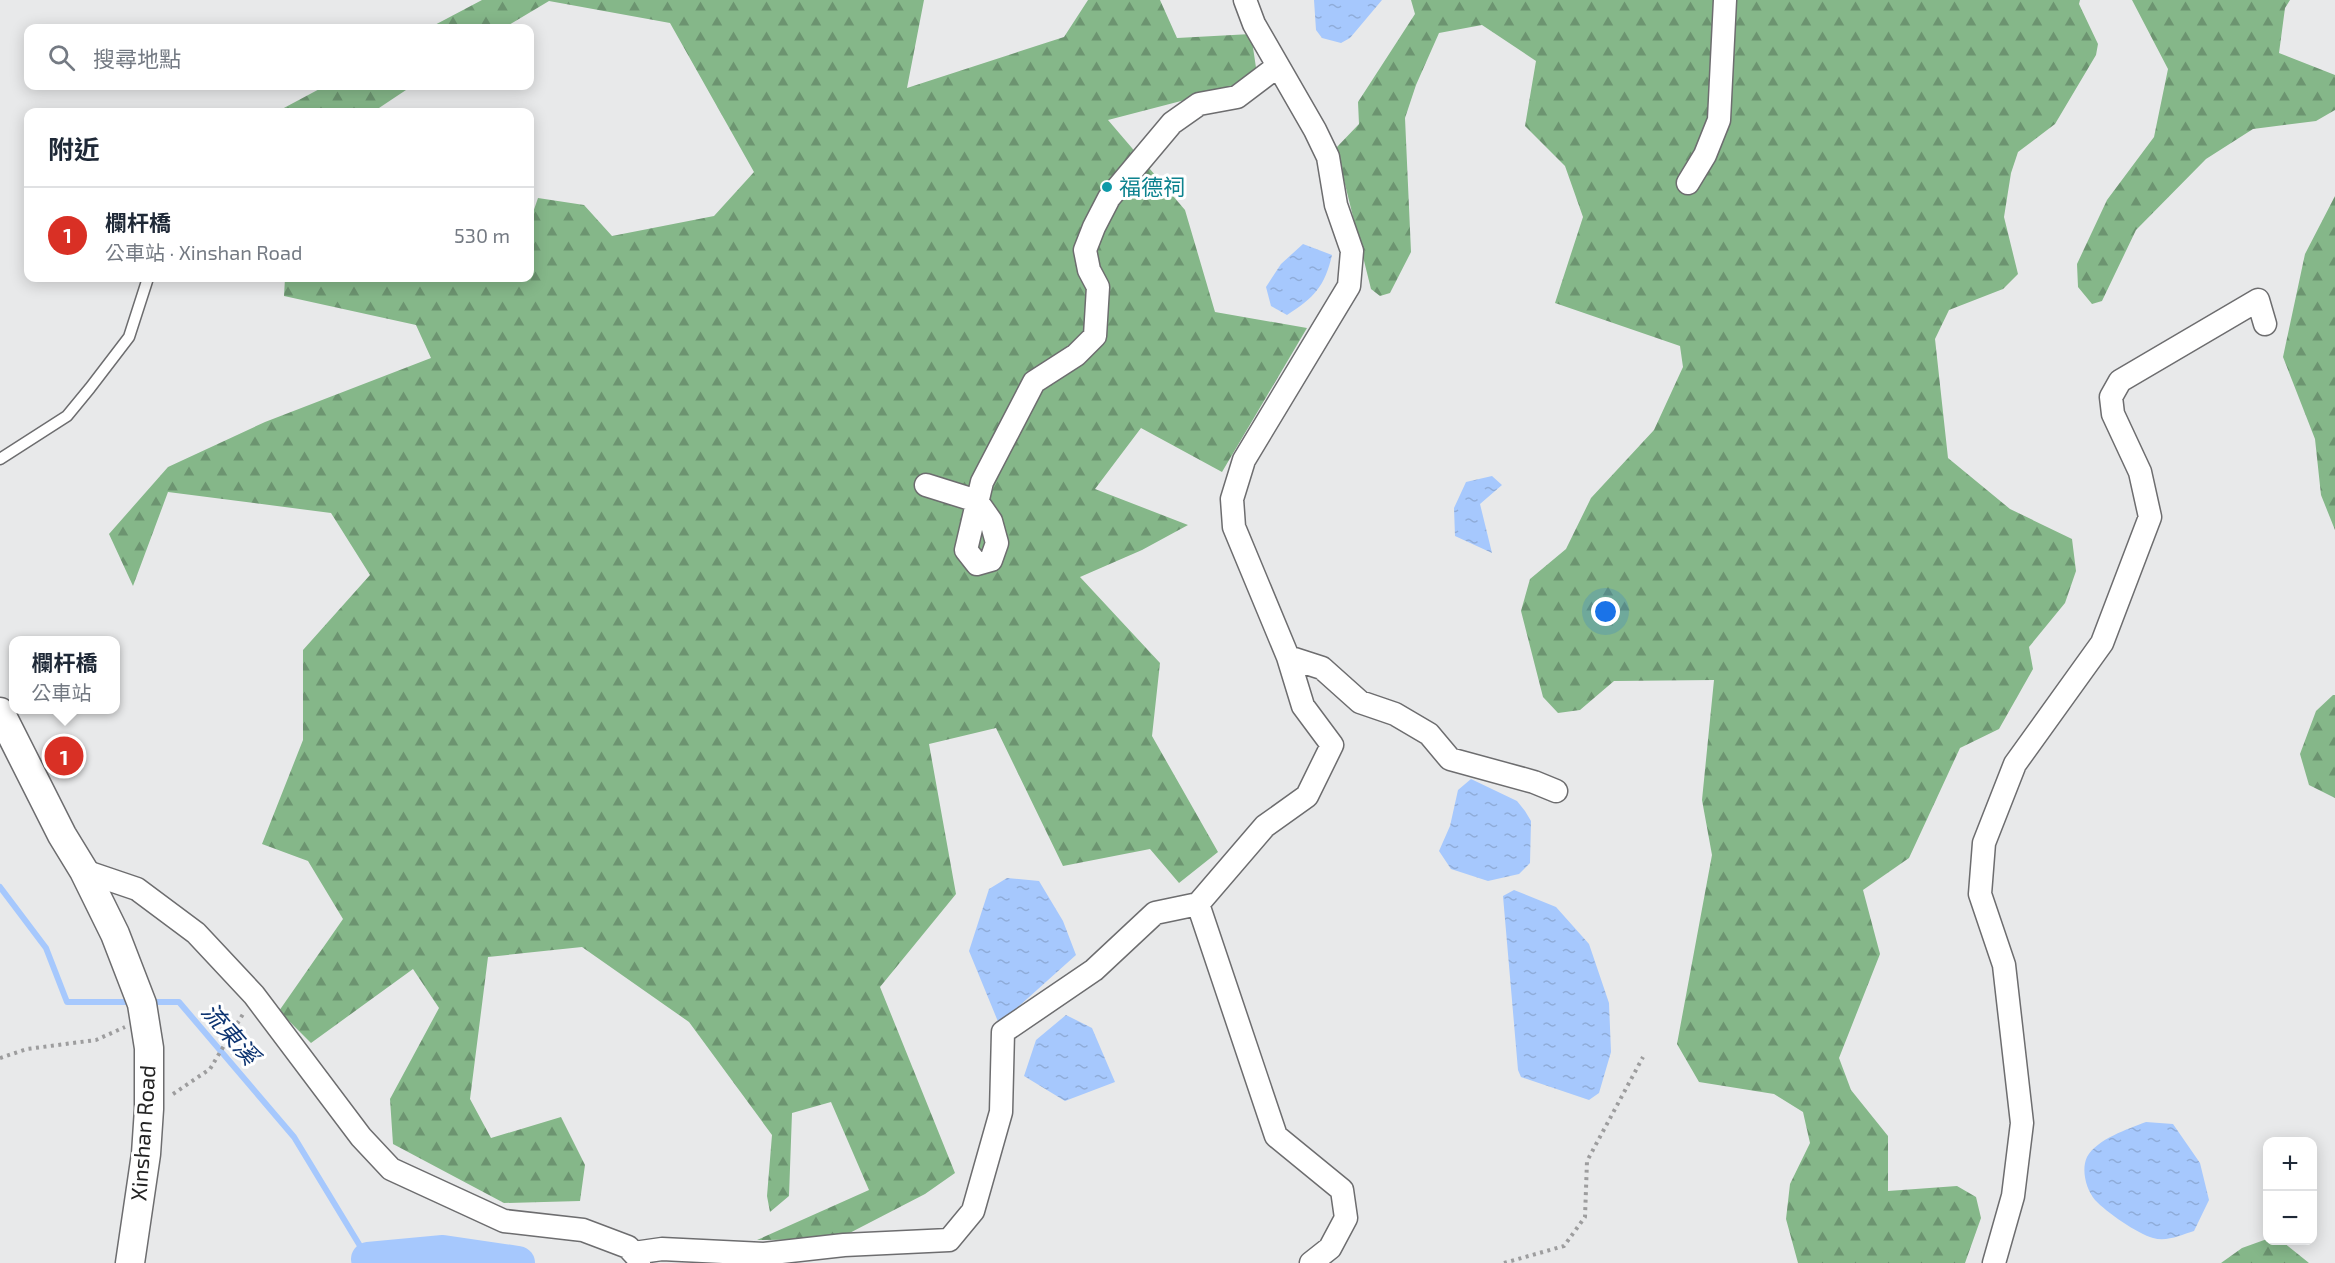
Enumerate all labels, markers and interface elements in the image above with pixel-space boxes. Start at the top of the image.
search box [24,24,534,90]
icon: search [45,41,78,74]
text: 搜尋地點 [93,45,181,71]
text: 附近 [48,133,100,164]
place label: 福德祠 [1119,173,1185,199]
marker: 福德祠 [1100,180,1114,194]
text: 欄杆橋 [105,209,171,235]
text: 1 [63,223,72,247]
text: 530 m [454,223,510,247]
text: 公車站 · Xinshan Road [105,240,302,264]
your location [1591,597,1620,626]
popup [9,636,120,714]
text: 欄杆橋 [31,649,98,675]
text: 公車站 [31,680,91,704]
pin: 1 [44,734,84,778]
water label: 流東溪 [197,996,268,1072]
street label: Xinshan Road [124,1064,160,1202]
map controls [2263,1137,2317,1245]
button: + [2263,1137,2317,1191]
button: − [2263,1191,2317,1245]

